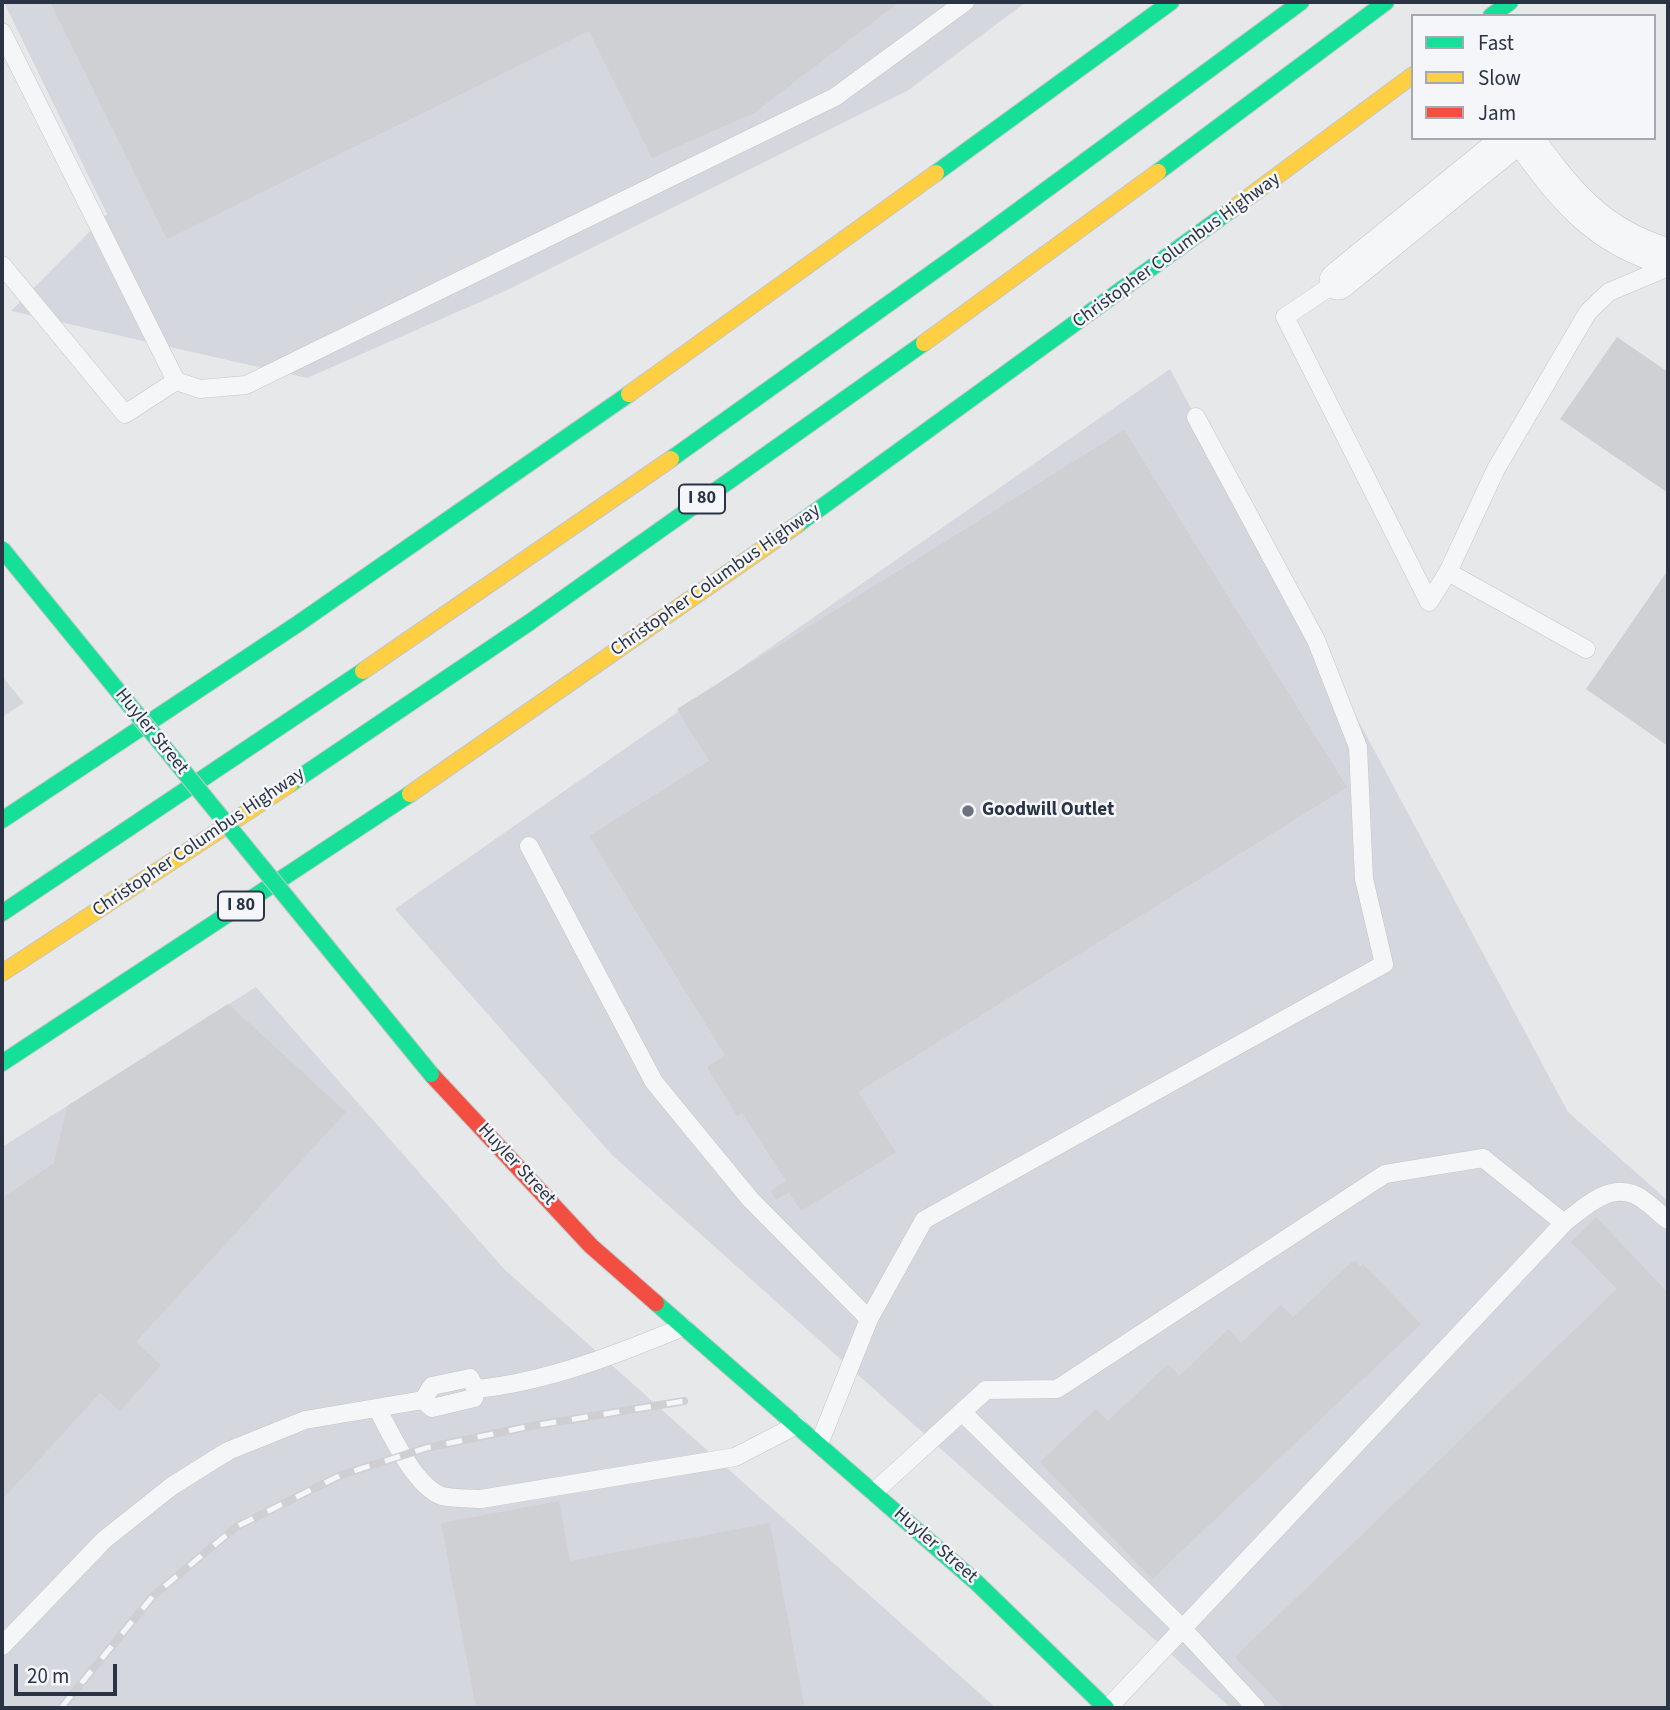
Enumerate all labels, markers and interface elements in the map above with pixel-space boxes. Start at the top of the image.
legend [1411,14,1656,140]
text: Fast [1478,28,1514,58]
text: Slow [1478,63,1521,93]
text: Jam [1478,98,1516,128]
street label: Christopher Columbus Highway [1069,168,1285,334]
road number: I 80 [679,485,725,514]
street label: Christopher Columbus Highway [607,500,825,662]
street label: Huyler Street [109,684,193,780]
street label: Christopher Columbus Highway [89,763,309,923]
place label: Goodwill Outlet [982,800,1114,822]
marker: Goodwill Outlet [960,803,976,819]
road number: I 80 [218,891,264,920]
street label: Huyler Street [472,1119,560,1211]
street label: Huyler Street [888,1503,982,1589]
scale bar [18,1650,121,1694]
text: 20 m [27,1661,69,1691]

